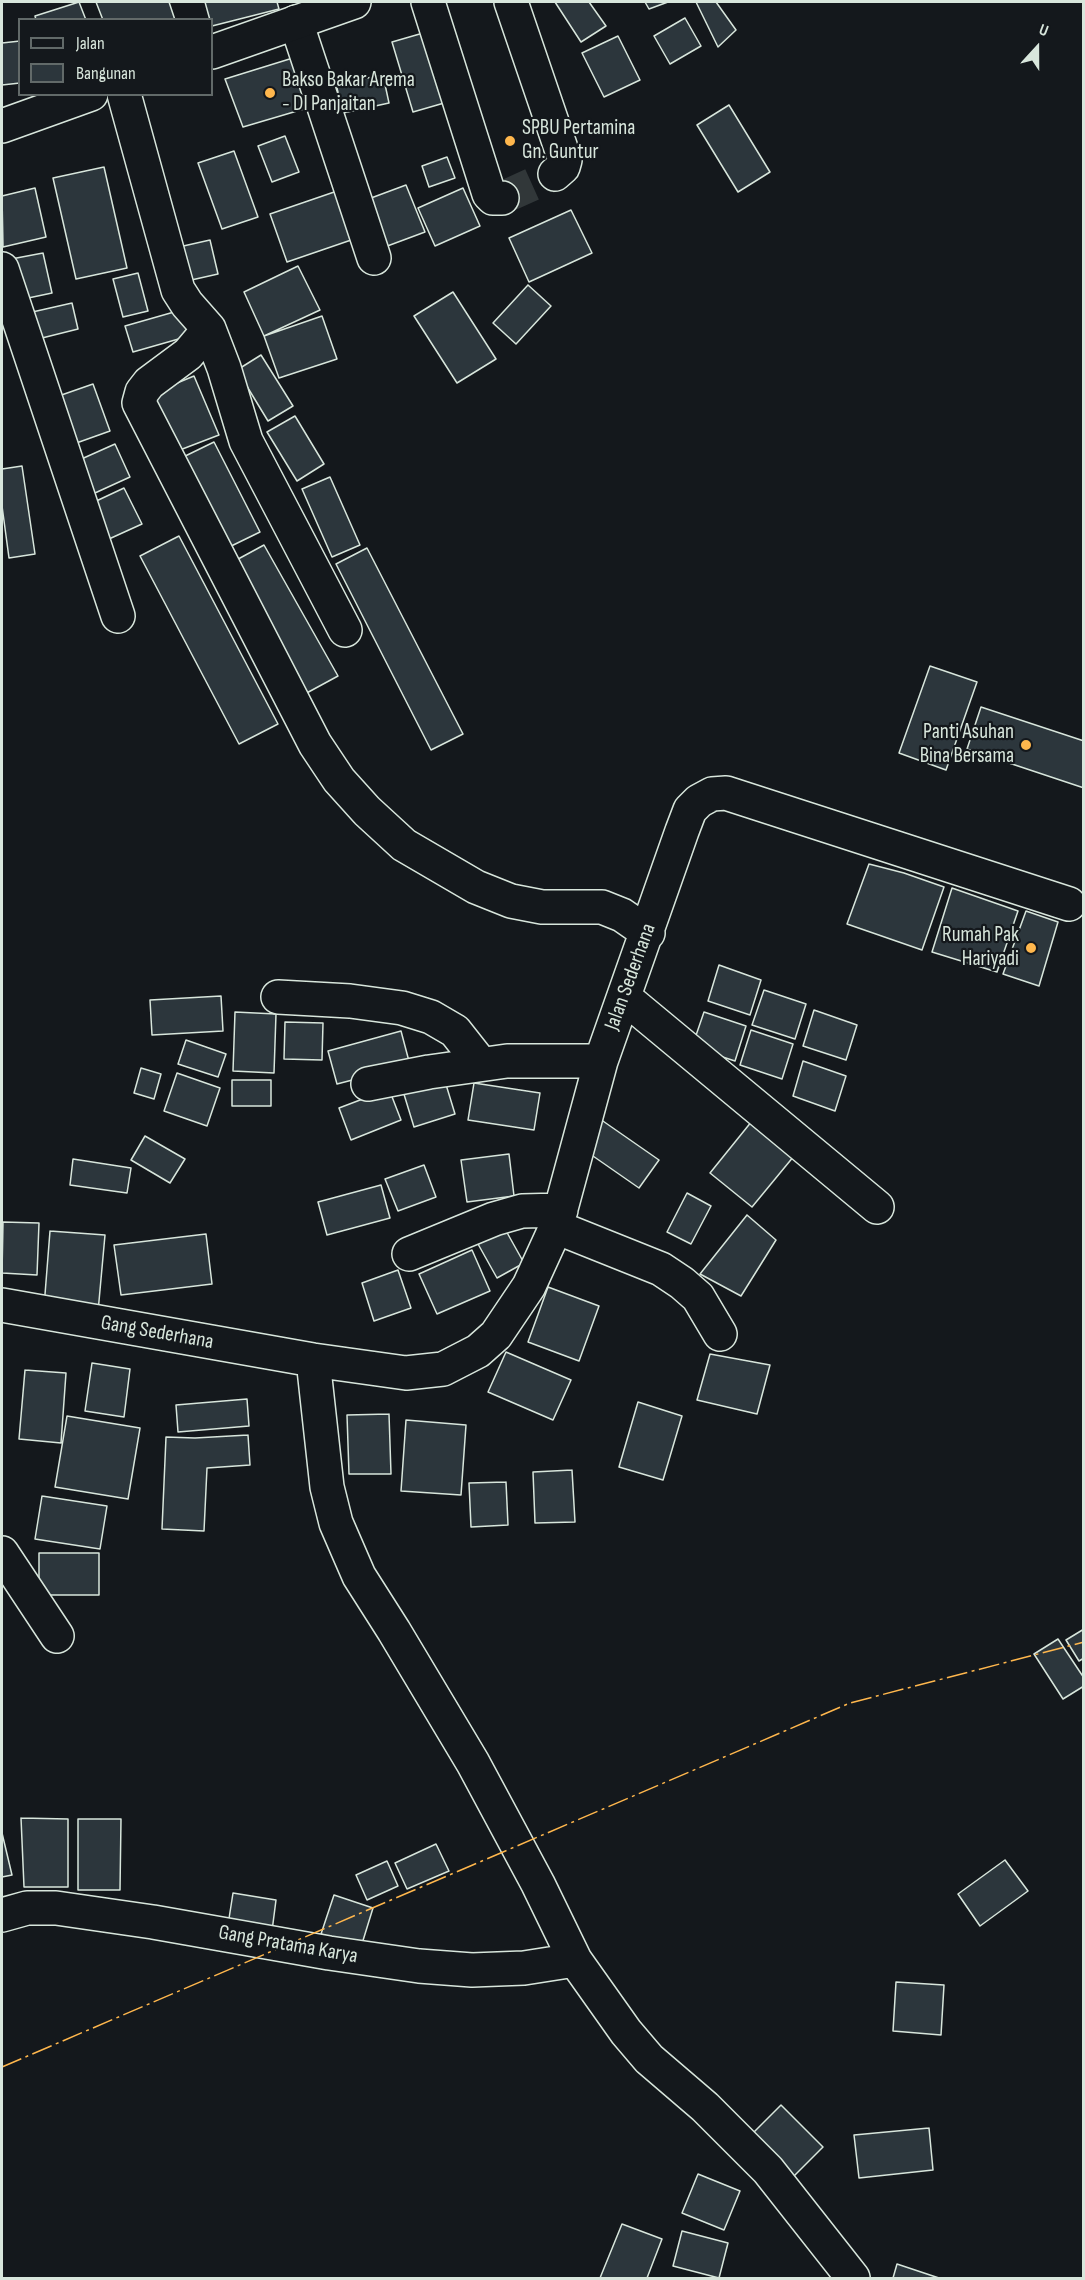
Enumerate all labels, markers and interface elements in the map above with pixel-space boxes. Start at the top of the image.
legend [18,18,213,96]
north arrow [1007,18,1067,78]
text: U [1036,20,1051,41]
text: Jalan [76,33,105,54]
text: Bangunan [76,63,136,84]
place label: Bakso Bakar Arema - DI Panjaitan [282,68,415,118]
marker: Bakso Bakar Arema - DI Panjaitan [263,86,277,100]
place label: SPBU Pertamina Gn. Guntur [522,116,635,166]
marker: SPBU Pertamina Gn. Guntur [503,134,517,148]
place label: Panti Asuhan Bina Bersama [920,720,1014,770]
marker: Panti Asuhan Bina Bersama [1019,738,1033,752]
street label: Jalan Sederhana [600,920,662,1034]
place label: Rumah Pak Hariyadi [942,923,1019,973]
marker: Rumah Pak Hariyadi [1024,941,1038,955]
street label: Gang Sederhana [99,1311,215,1355]
street label: Gang Pratama Karya [217,1920,359,1970]

